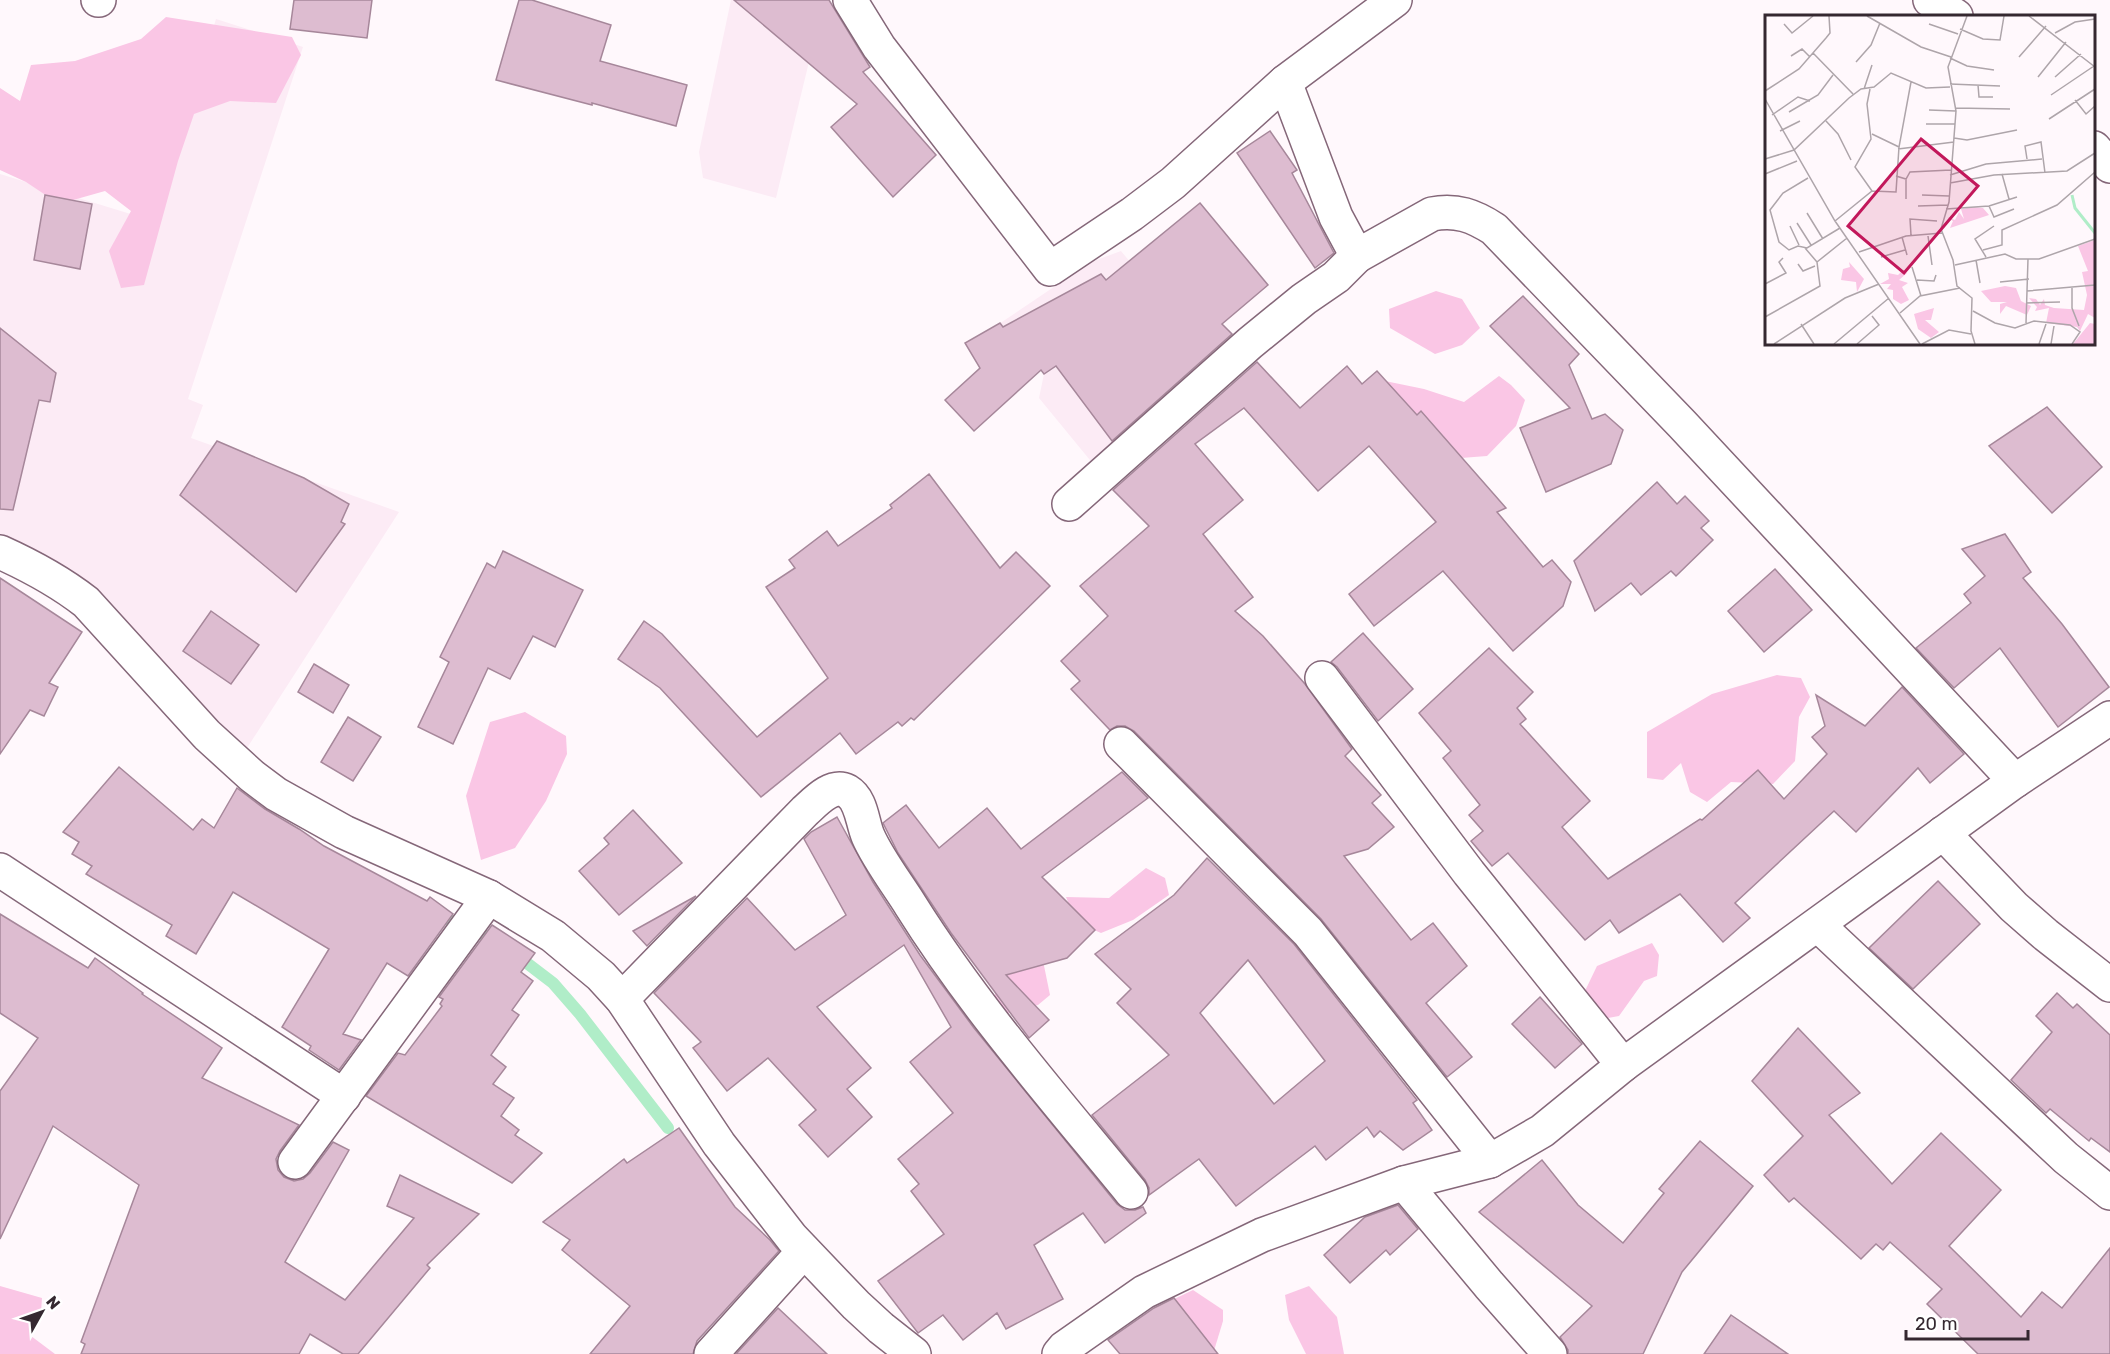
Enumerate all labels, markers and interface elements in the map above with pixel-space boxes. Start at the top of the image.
inset map [1765,15,2095,345]
north arrow [12,1282,72,1342]
text: N [42,1292,64,1313]
scale bar [1906,1303,2028,1341]
text: 20 m [1915,1313,1957,1335]

